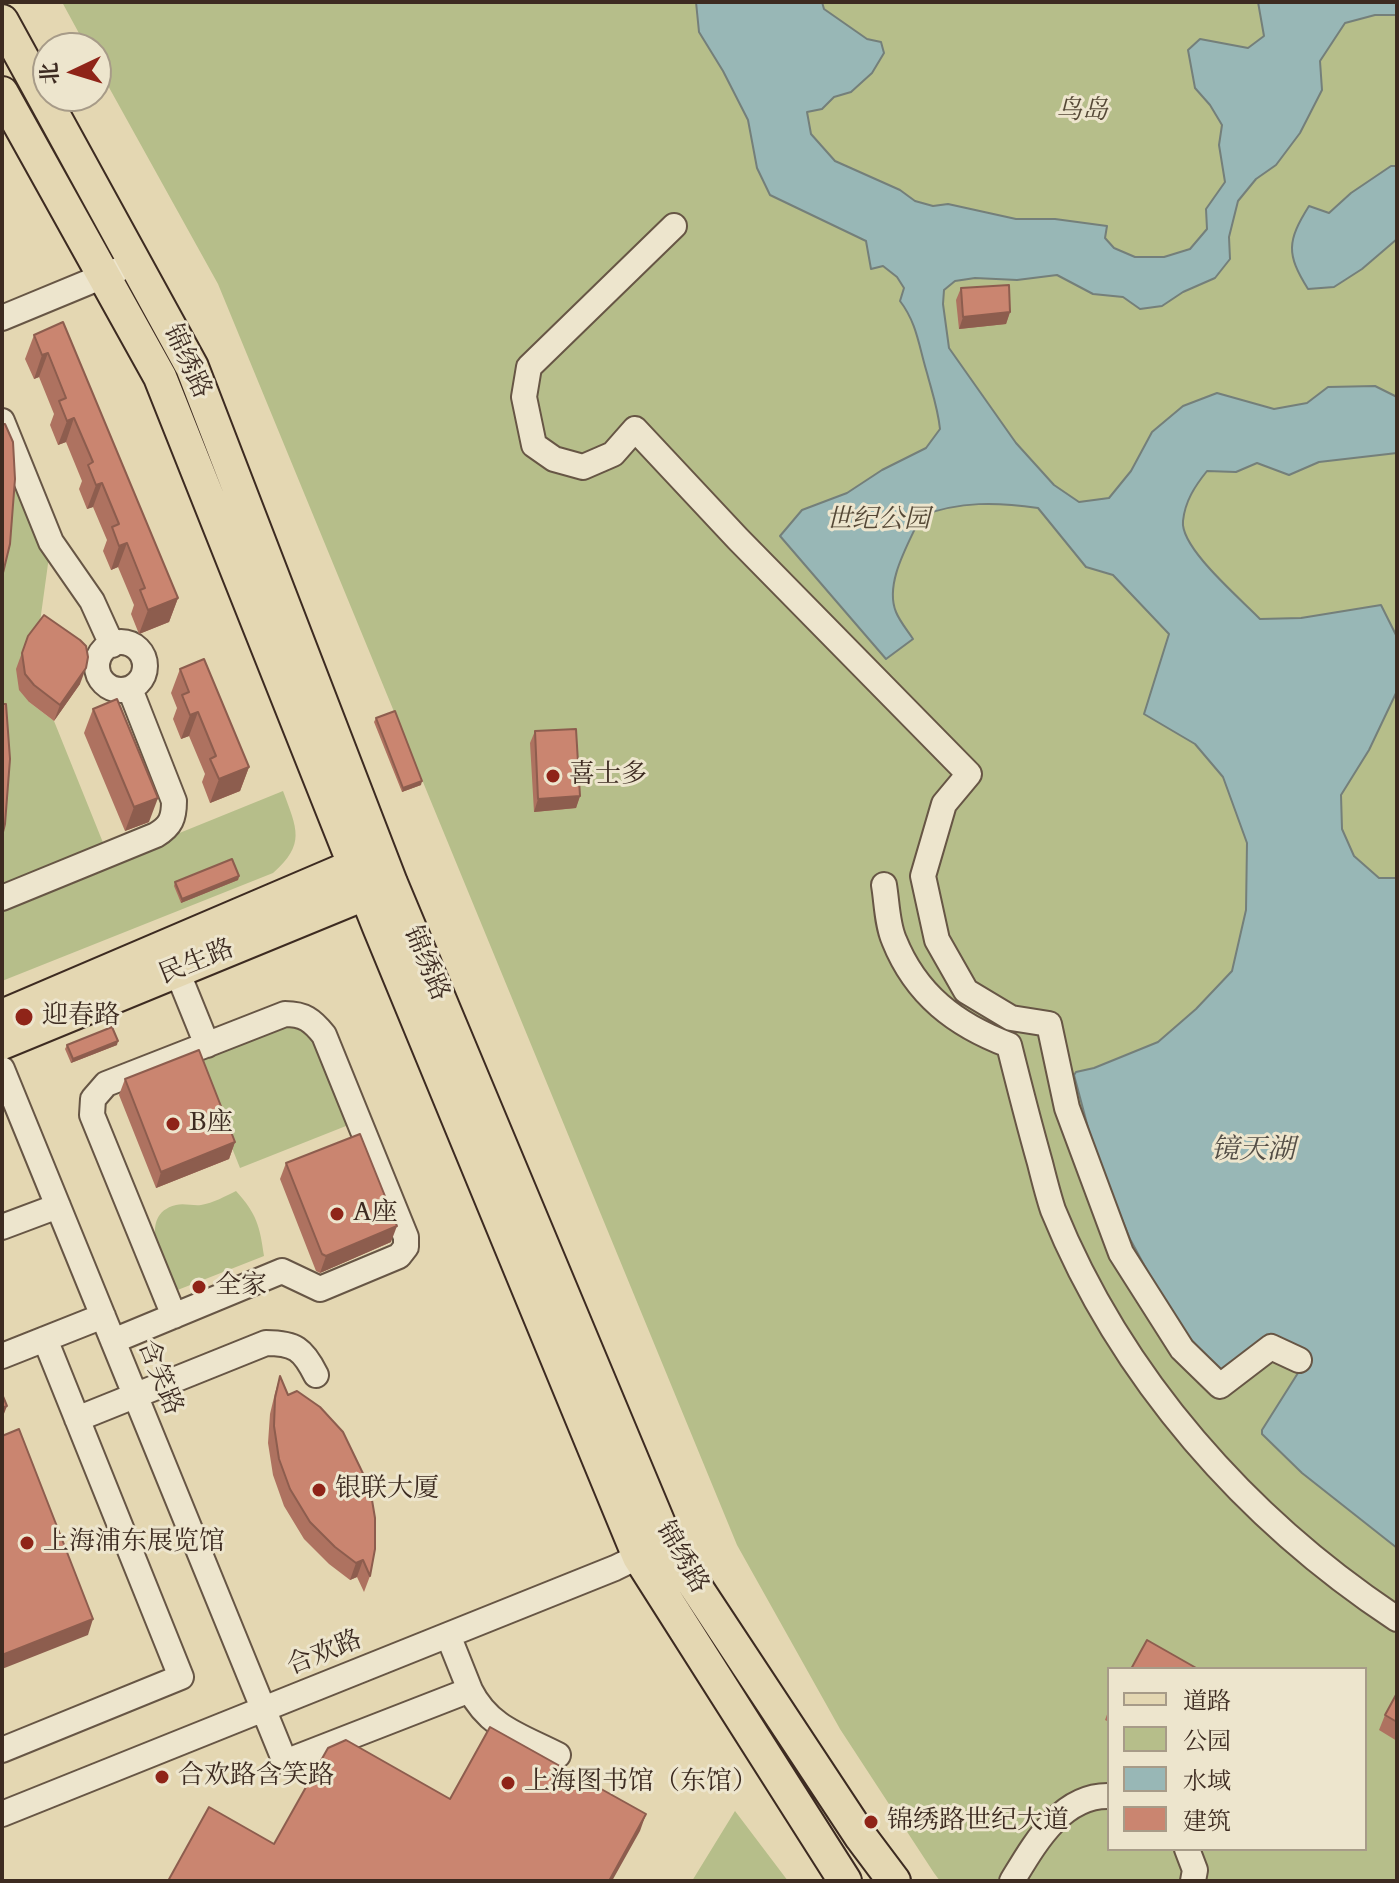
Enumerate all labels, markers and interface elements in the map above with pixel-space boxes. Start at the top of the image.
north arrow [32,32,112,112]
text: 北 [34,62,66,86]
park label: 鸟岛 [1056,96,1108,128]
street label: 锦绣路 [155,320,217,404]
park label: 世纪公园 [826,505,930,537]
place label: 喜士多 [569,760,647,792]
marker: 喜士多 [544,767,562,785]
street label: 锦绣路 [395,922,455,1006]
street label: 民生路 [155,934,239,992]
place label: 迎春路 [42,1001,120,1033]
marker: 迎春路 [13,1006,35,1028]
place label: B座 [189,1108,233,1140]
marker: B座 [164,1115,182,1133]
water label: 镜天湖 [1211,1135,1295,1169]
place label: A座 [353,1198,397,1230]
marker: A座 [328,1205,346,1223]
place label: 全家 [215,1271,267,1303]
marker: 全家 [190,1278,208,1296]
street label: 含笑路 [130,1336,188,1420]
place label: 银联大厦 [335,1474,439,1506]
marker: 银联大厦 [310,1481,328,1499]
street label: 锦绣路 [648,1516,714,1600]
place label: 上海浦东展览馆 [43,1527,225,1559]
marker: 上海浦东展览馆 [18,1534,36,1552]
street label: 合欢路 [283,1625,367,1683]
legend [1107,1667,1367,1851]
text: 道路 [1183,1685,1231,1718]
text: 公园 [1183,1725,1231,1758]
place label: 合欢路含笑路 [178,1761,334,1793]
text: 水域 [1183,1765,1231,1798]
place label: 上海图书馆（东馆） [524,1767,758,1799]
marker: 合欢路含笑路 [153,1768,171,1786]
marker: 上海图书馆（东馆） [499,1774,517,1792]
text: 建筑 [1183,1805,1231,1838]
place label: 锦绣路世纪大道 [887,1806,1069,1838]
marker: 锦绣路世纪大道 [862,1813,880,1831]

